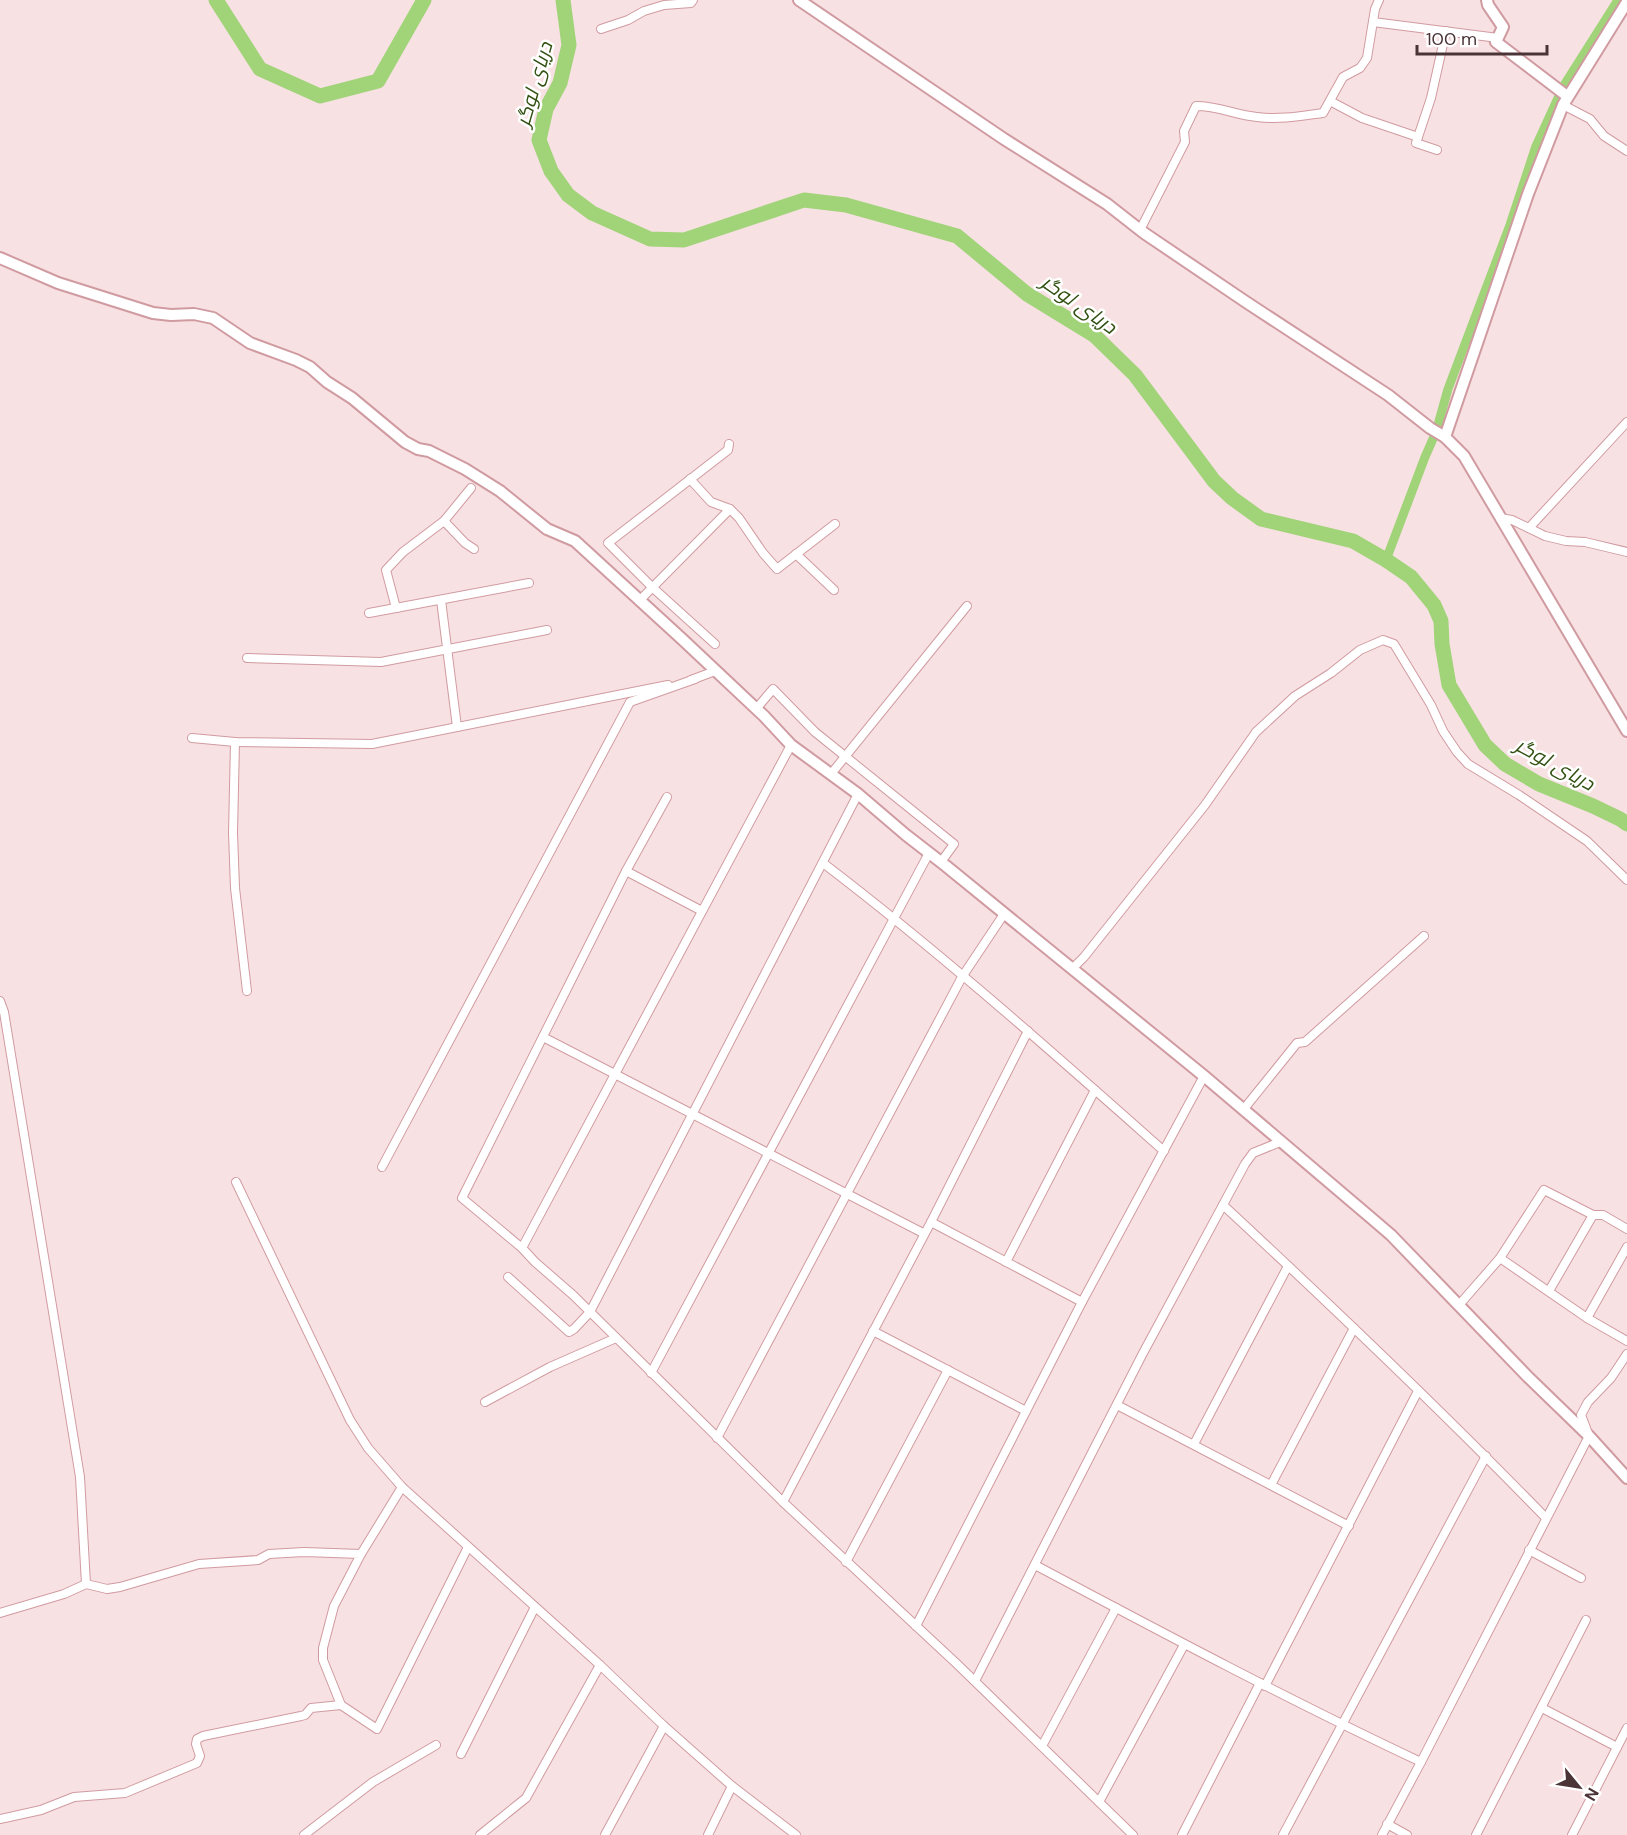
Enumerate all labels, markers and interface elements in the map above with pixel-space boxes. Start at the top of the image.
scale bar [1417,18,1548,56]
text: 100 m [1426,27,1477,51]
water label: دریای لوگر [509,38,559,132]
water label: دریای لوگر [1034,267,1123,340]
water label: دریای لوگر [1508,730,1600,797]
north arrow [1549,1757,1609,1817]
text: N [1580,1784,1604,1805]

